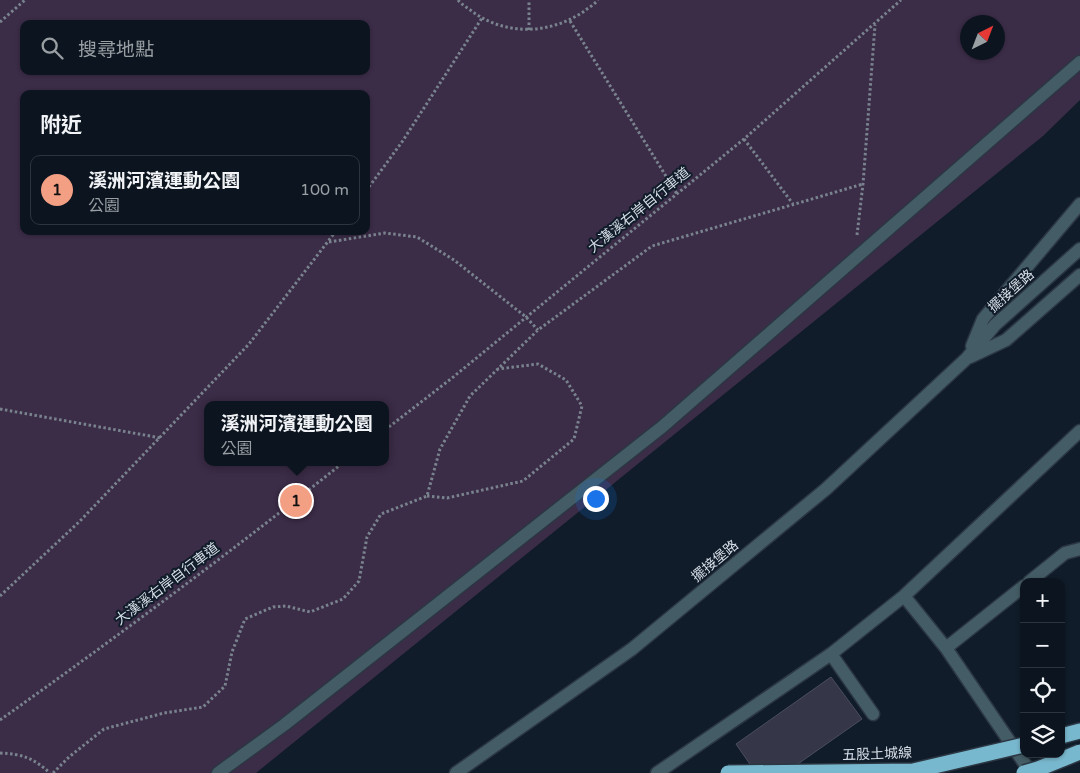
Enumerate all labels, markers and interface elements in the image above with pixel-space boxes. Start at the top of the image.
north arrow [960,15,1005,60]
search box [20,20,370,75]
icon: search [38,34,66,62]
text: 搜尋地點 [78,39,154,61]
text: 附近 [40,113,82,138]
street label: 大漢溪右岸自行車道 [585,164,693,256]
text: 溪洲河濱運動公園 [88,170,240,192]
text: 1 [52,180,62,200]
text: 100 m [300,180,349,200]
text: 公園 [88,196,120,216]
street label: 擺接堡路 [985,266,1037,316]
popup [204,401,389,466]
text: 溪洲河濱運動公園 [220,413,373,435]
text: 公園 [220,439,253,459]
pin: 1 [280,482,312,520]
your location [583,486,609,512]
street label: 擺接堡路 [688,536,742,586]
street label: 大漢溪右岸自行車道 [112,539,222,629]
map controls [1020,578,1065,758]
button: + [1020,578,1065,623]
button: − [1020,623,1065,668]
button: locate [1020,668,1065,713]
button: layers [1020,713,1065,758]
street label: 五股土城線 [842,744,912,764]

